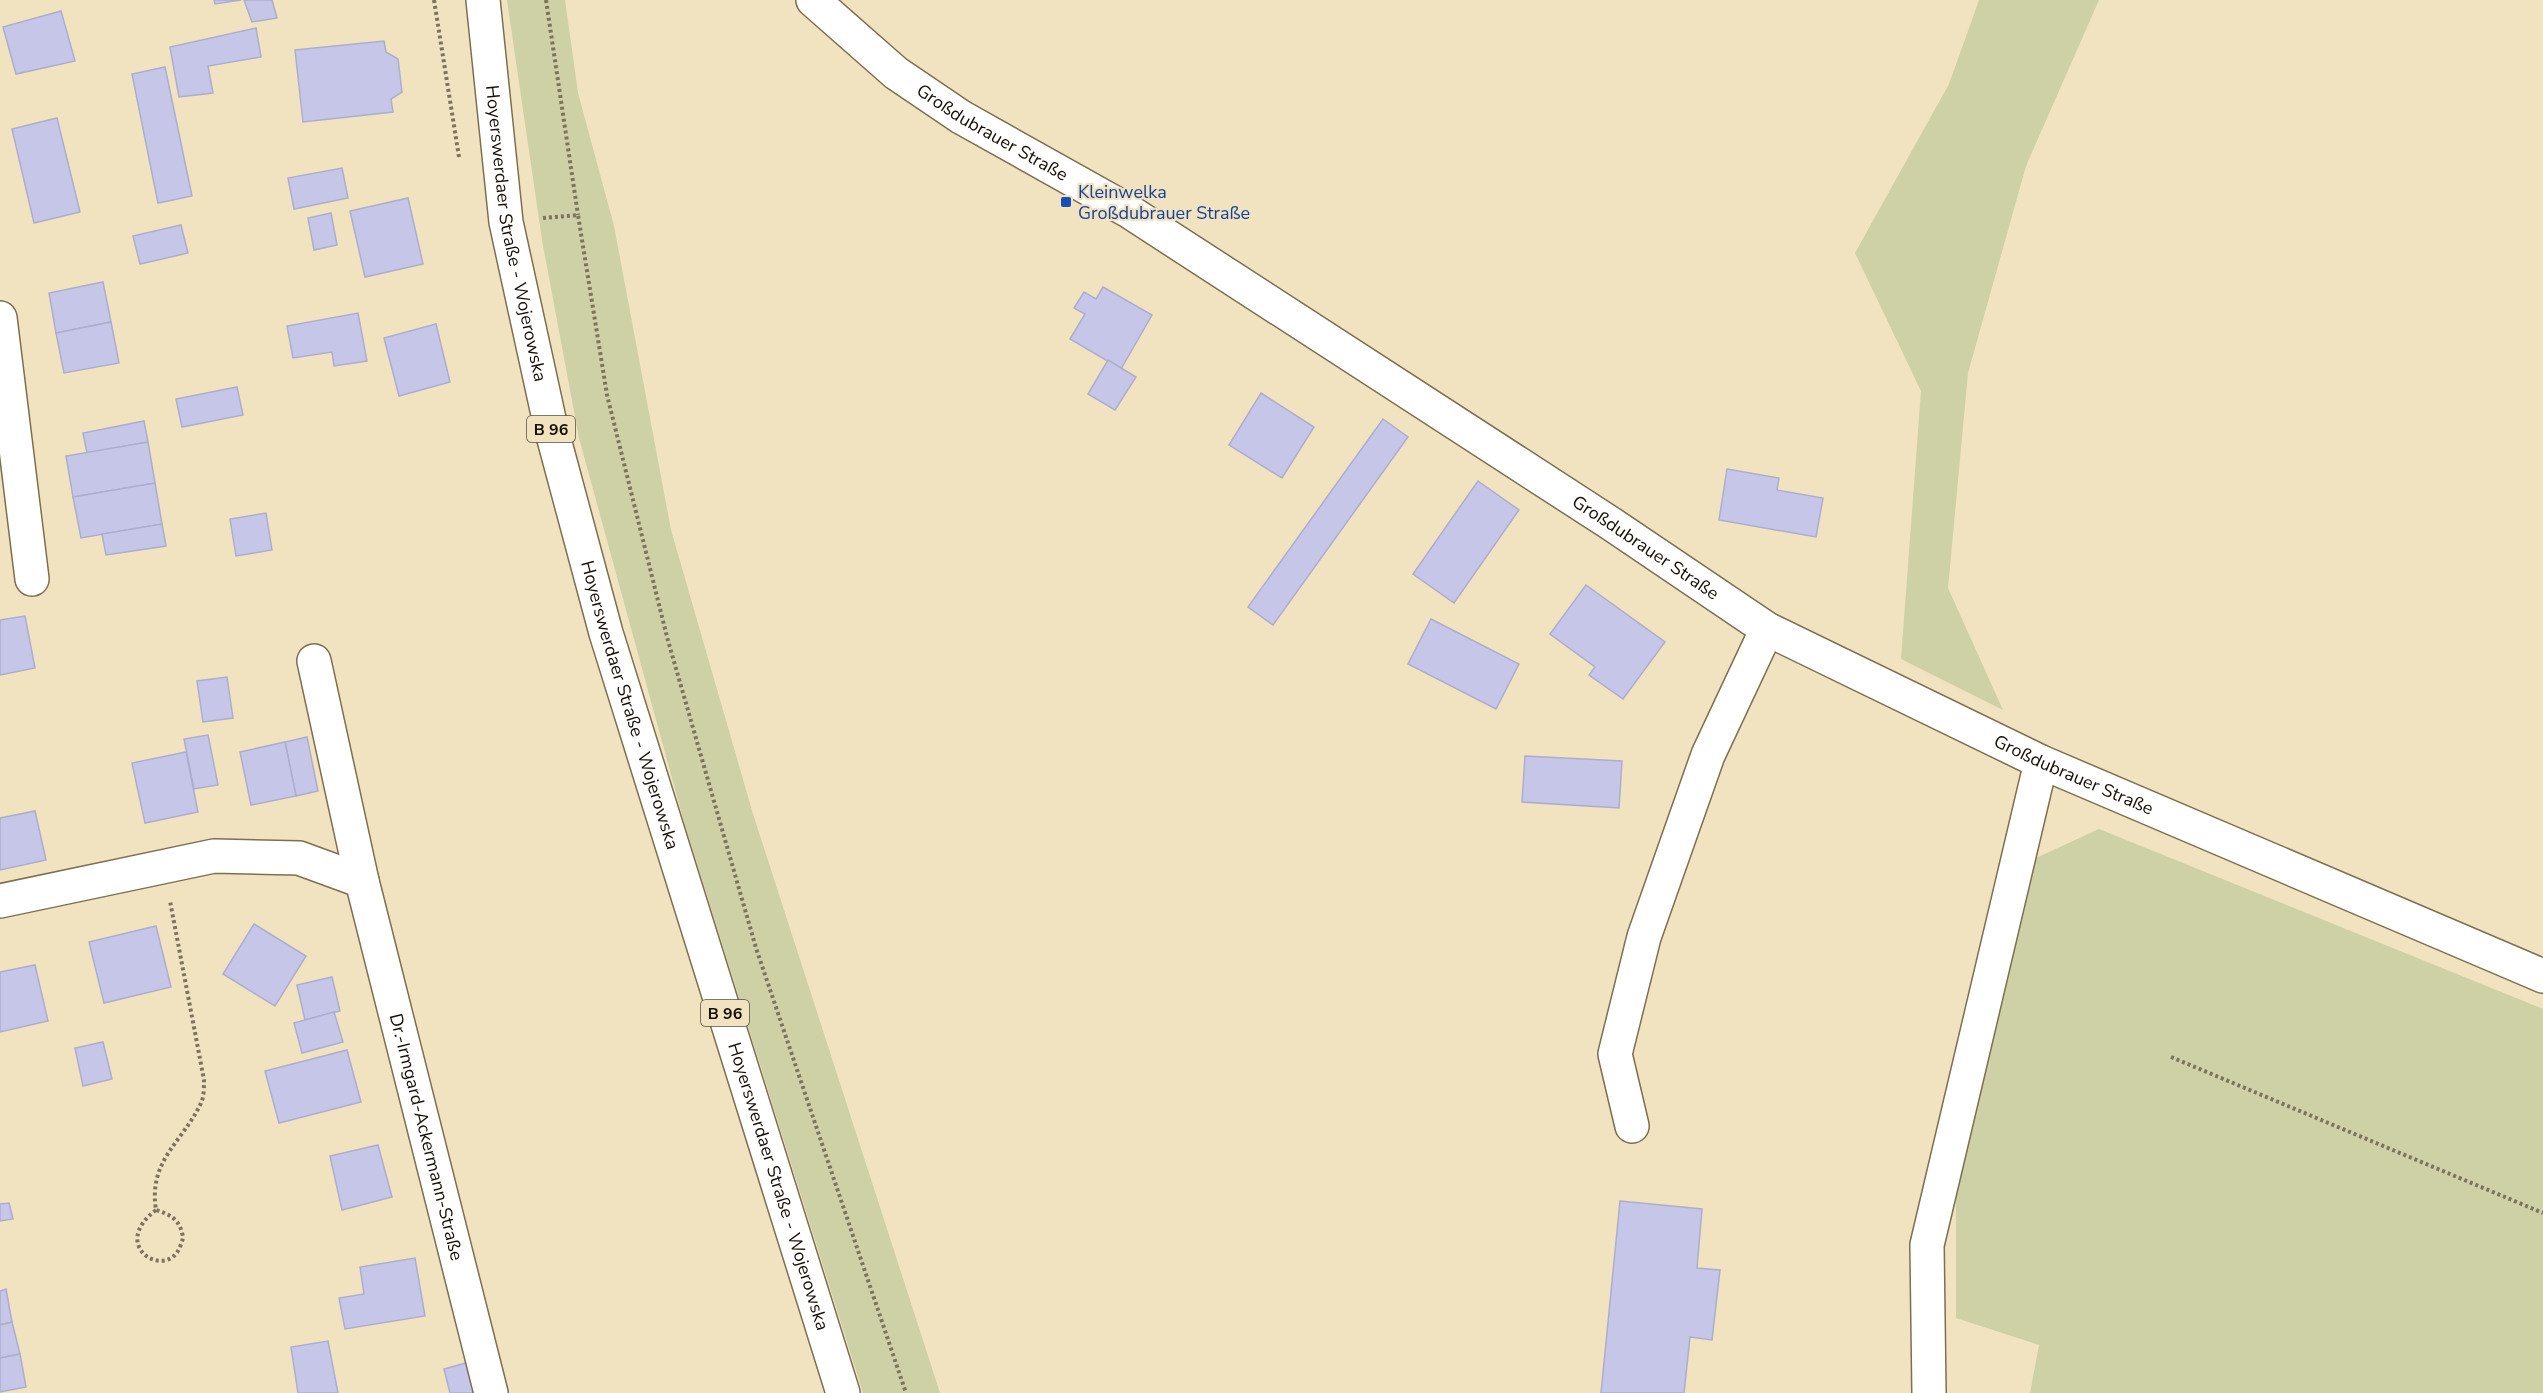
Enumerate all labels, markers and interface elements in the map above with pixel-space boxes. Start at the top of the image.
street label: Großdubrauer Straße [912,78,1073,187]
street label: Hoyerswerdaer Straße - Wojerowska [480,84,553,384]
place label: Kleinwelka Großdubrauer Straße [1078,180,1250,225]
marker: Kleinwelka Großdubrauer Straße [1059,195,1073,209]
road number: B 96 [527,416,575,442]
street label: Großdubrauer Straße [1567,490,1724,605]
street label: Hoyerswerdaer Straße - Wojerowska [575,558,685,852]
street label: Großdubrauer Straße [1990,729,2157,821]
road number: B 96 [701,1000,749,1026]
street label: Dr.-Irmgard-Ackermann-Straße [384,1011,469,1263]
street label: Hoyerswerdaer Straße - Wojerowska [722,1039,835,1333]

